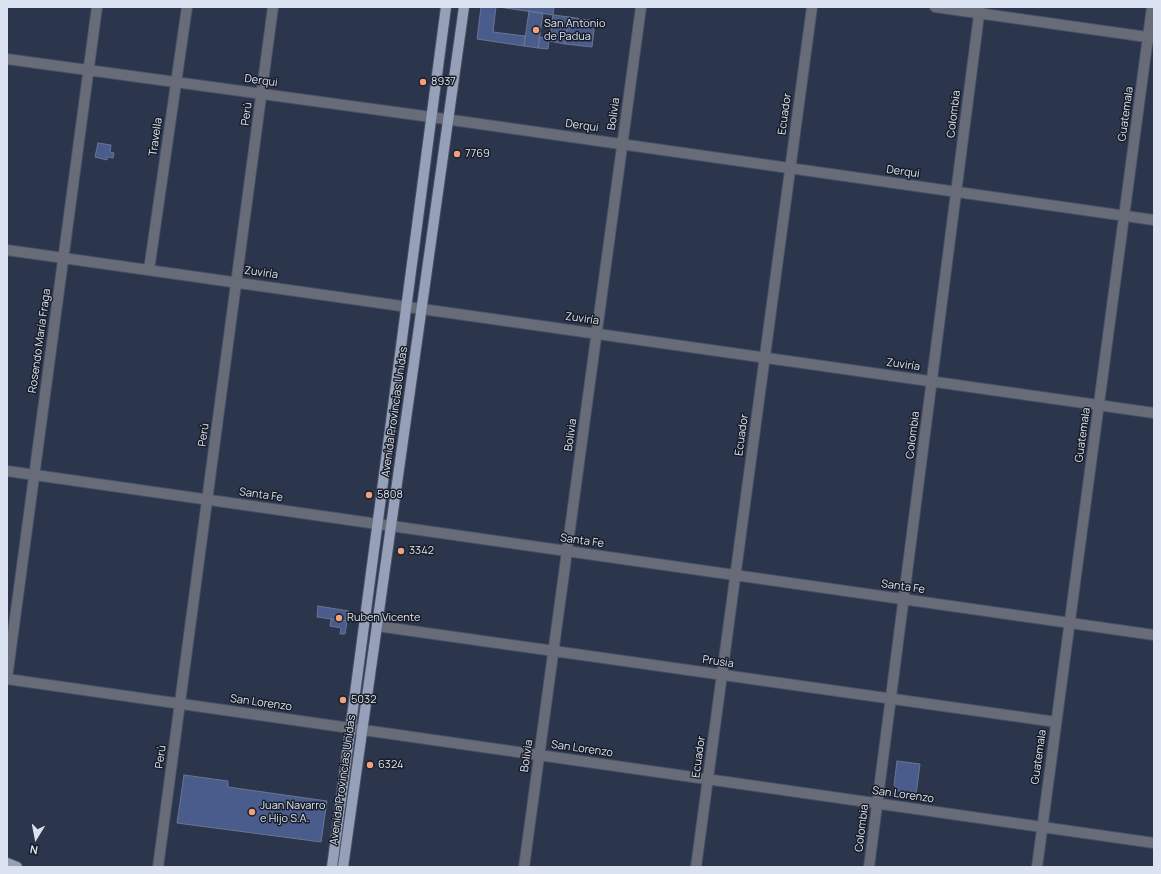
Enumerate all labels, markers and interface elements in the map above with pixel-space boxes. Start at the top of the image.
place label: San Antonio de Padua [544,17,605,43]
marker: San Antonio de Padua [531,25,541,35]
street label: Derqui [244,72,278,90]
place label: 8937 [431,75,456,89]
marker: 8937 [418,77,428,87]
street label: Guatemala [1116,86,1136,142]
street label: Colombia [945,89,963,139]
street label: Ecuador [776,92,794,136]
street label: Bolivia [605,97,623,131]
street label: Perú [239,101,255,127]
street label: Travella [147,117,165,157]
street label: Derqui [565,117,599,135]
place label: 7769 [465,147,490,161]
marker: 7769 [452,149,462,159]
street label: Derqui [886,163,920,181]
street label: Zuviría [243,264,279,282]
street label: Rosendo María Fraga [26,288,54,394]
street label: Zuviría [564,310,600,328]
street label: Avenida Provincias Unidas [379,346,411,478]
street label: Zuviría [885,356,921,374]
street label: Guatemala [1073,407,1093,463]
street label: Colombia [904,410,922,460]
street label: Ecuador [733,413,751,457]
street label: Bolivia [562,418,580,452]
street label: Perú [196,422,212,448]
street label: Santa Fe [238,485,284,505]
place label: 5808 [377,488,403,502]
marker: 5808 [364,490,374,500]
street label: Santa Fe [559,531,605,551]
place label: 3342 [409,544,434,558]
marker: 3342 [396,546,406,556]
street label: Santa Fe [880,577,926,597]
place label: Ruben Vicente [347,611,420,625]
marker: Ruben Vicente [334,613,344,623]
street label: Prusia [701,653,735,671]
street label: San Lorenzo [229,692,293,714]
place label: 5032 [351,693,376,707]
marker: 5032 [338,695,348,705]
street label: Avenida Provincias Unidas [327,714,359,846]
street label: Guatemala [1029,729,1049,785]
street label: Ecuador [690,735,708,779]
street label: San Lorenzo [550,738,614,760]
street label: Bolivia [518,739,536,773]
street label: Perú [153,744,169,770]
place label: 6324 [378,758,403,772]
marker: 6324 [365,760,375,770]
street label: San Lorenzo [871,784,935,806]
place label: Juan Navarro e Hijo S.A. [260,799,326,825]
street label: Colombia [853,803,871,853]
marker: Juan Navarro e Hijo S.A. [247,807,257,817]
north arrow [16,818,56,858]
text: N [29,842,39,858]

